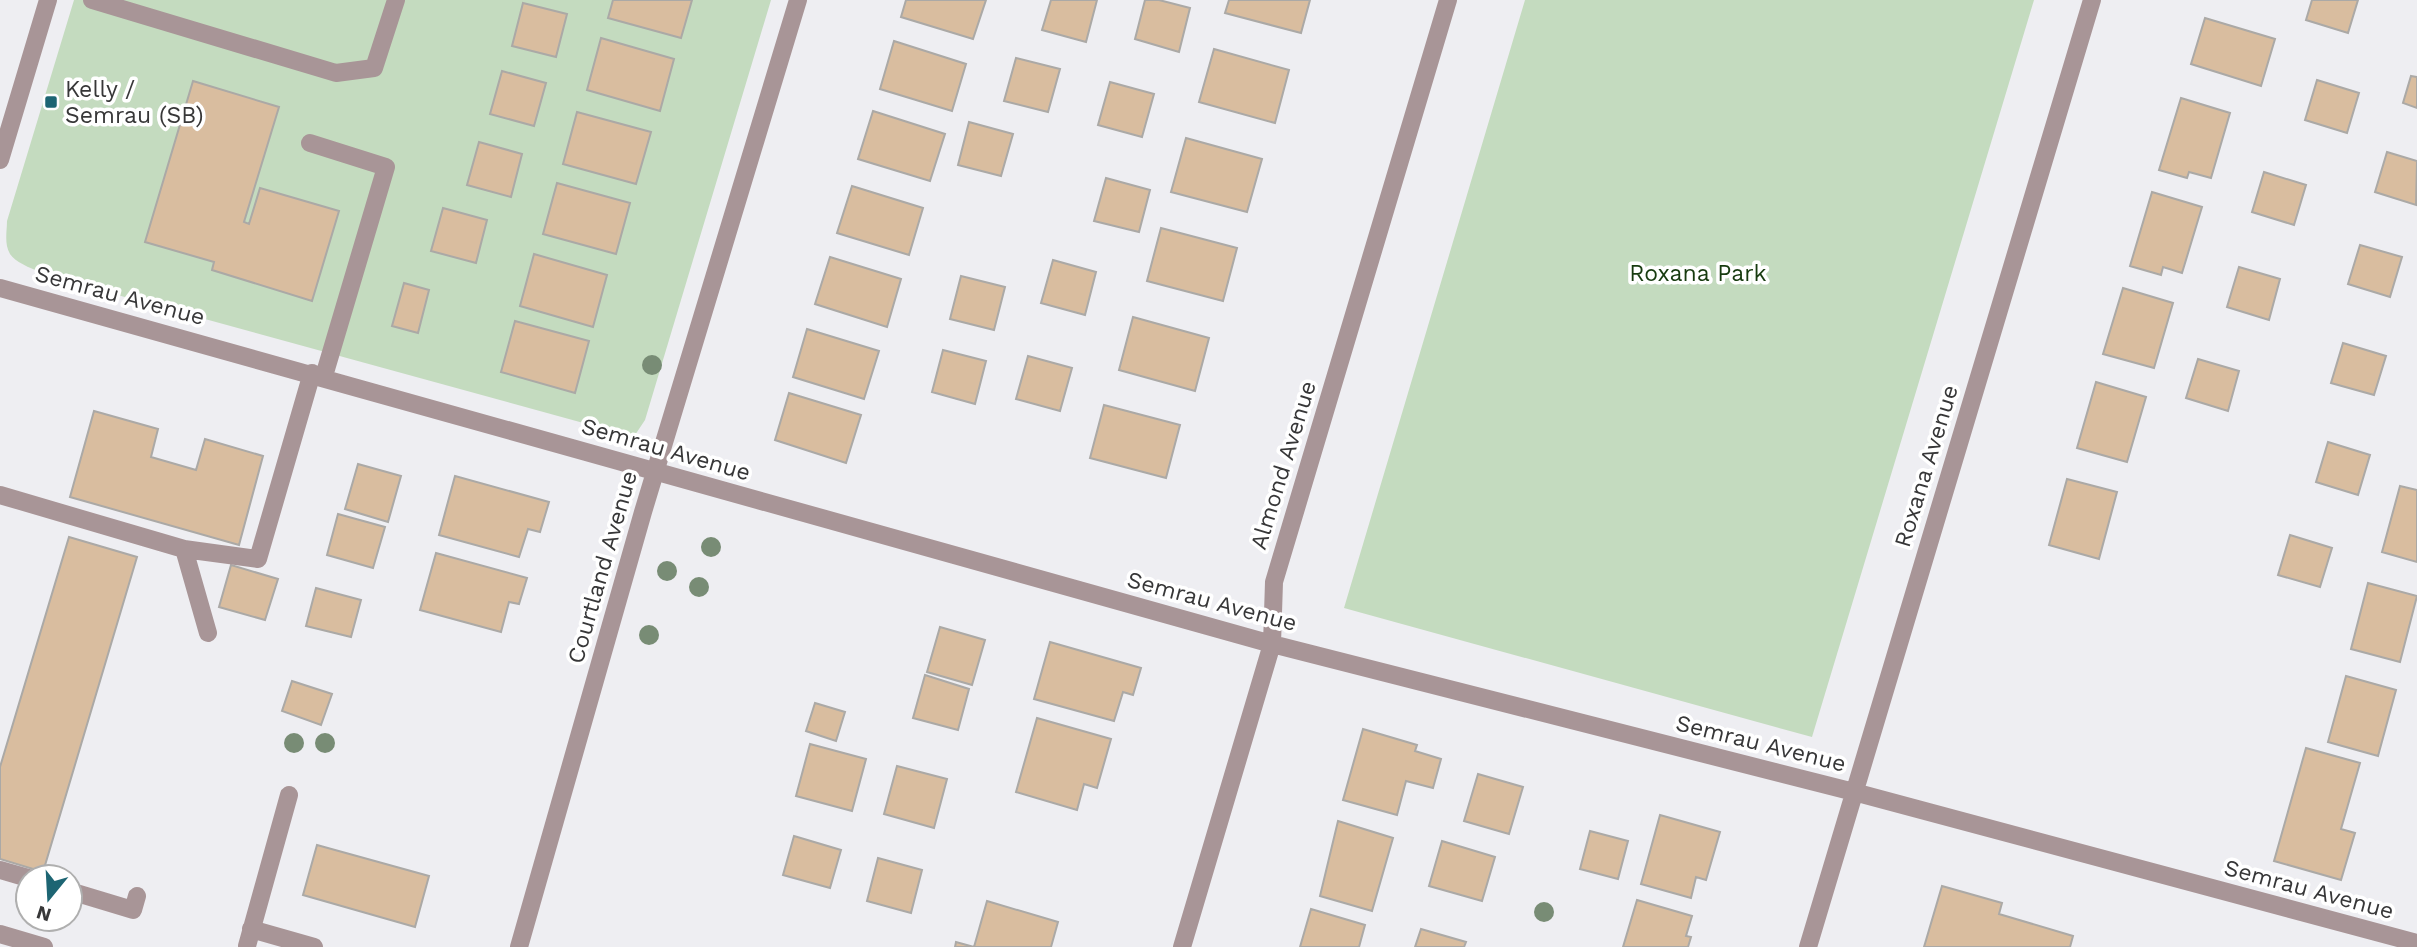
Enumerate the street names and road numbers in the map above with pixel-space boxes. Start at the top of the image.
street label: Semrau Avenue [32,260,208,331]
street label: Almond Avenue [1245,378,1322,553]
street label: Roxana Avenue [1889,382,1964,551]
street label: Semrau Avenue [578,412,753,487]
street label: Courtland Avenue [562,468,643,667]
street label: Semrau Avenue [1124,566,1300,637]
street label: Semrau Avenue [1673,709,1849,778]
street label: Semrau Avenue [2221,854,2397,925]

